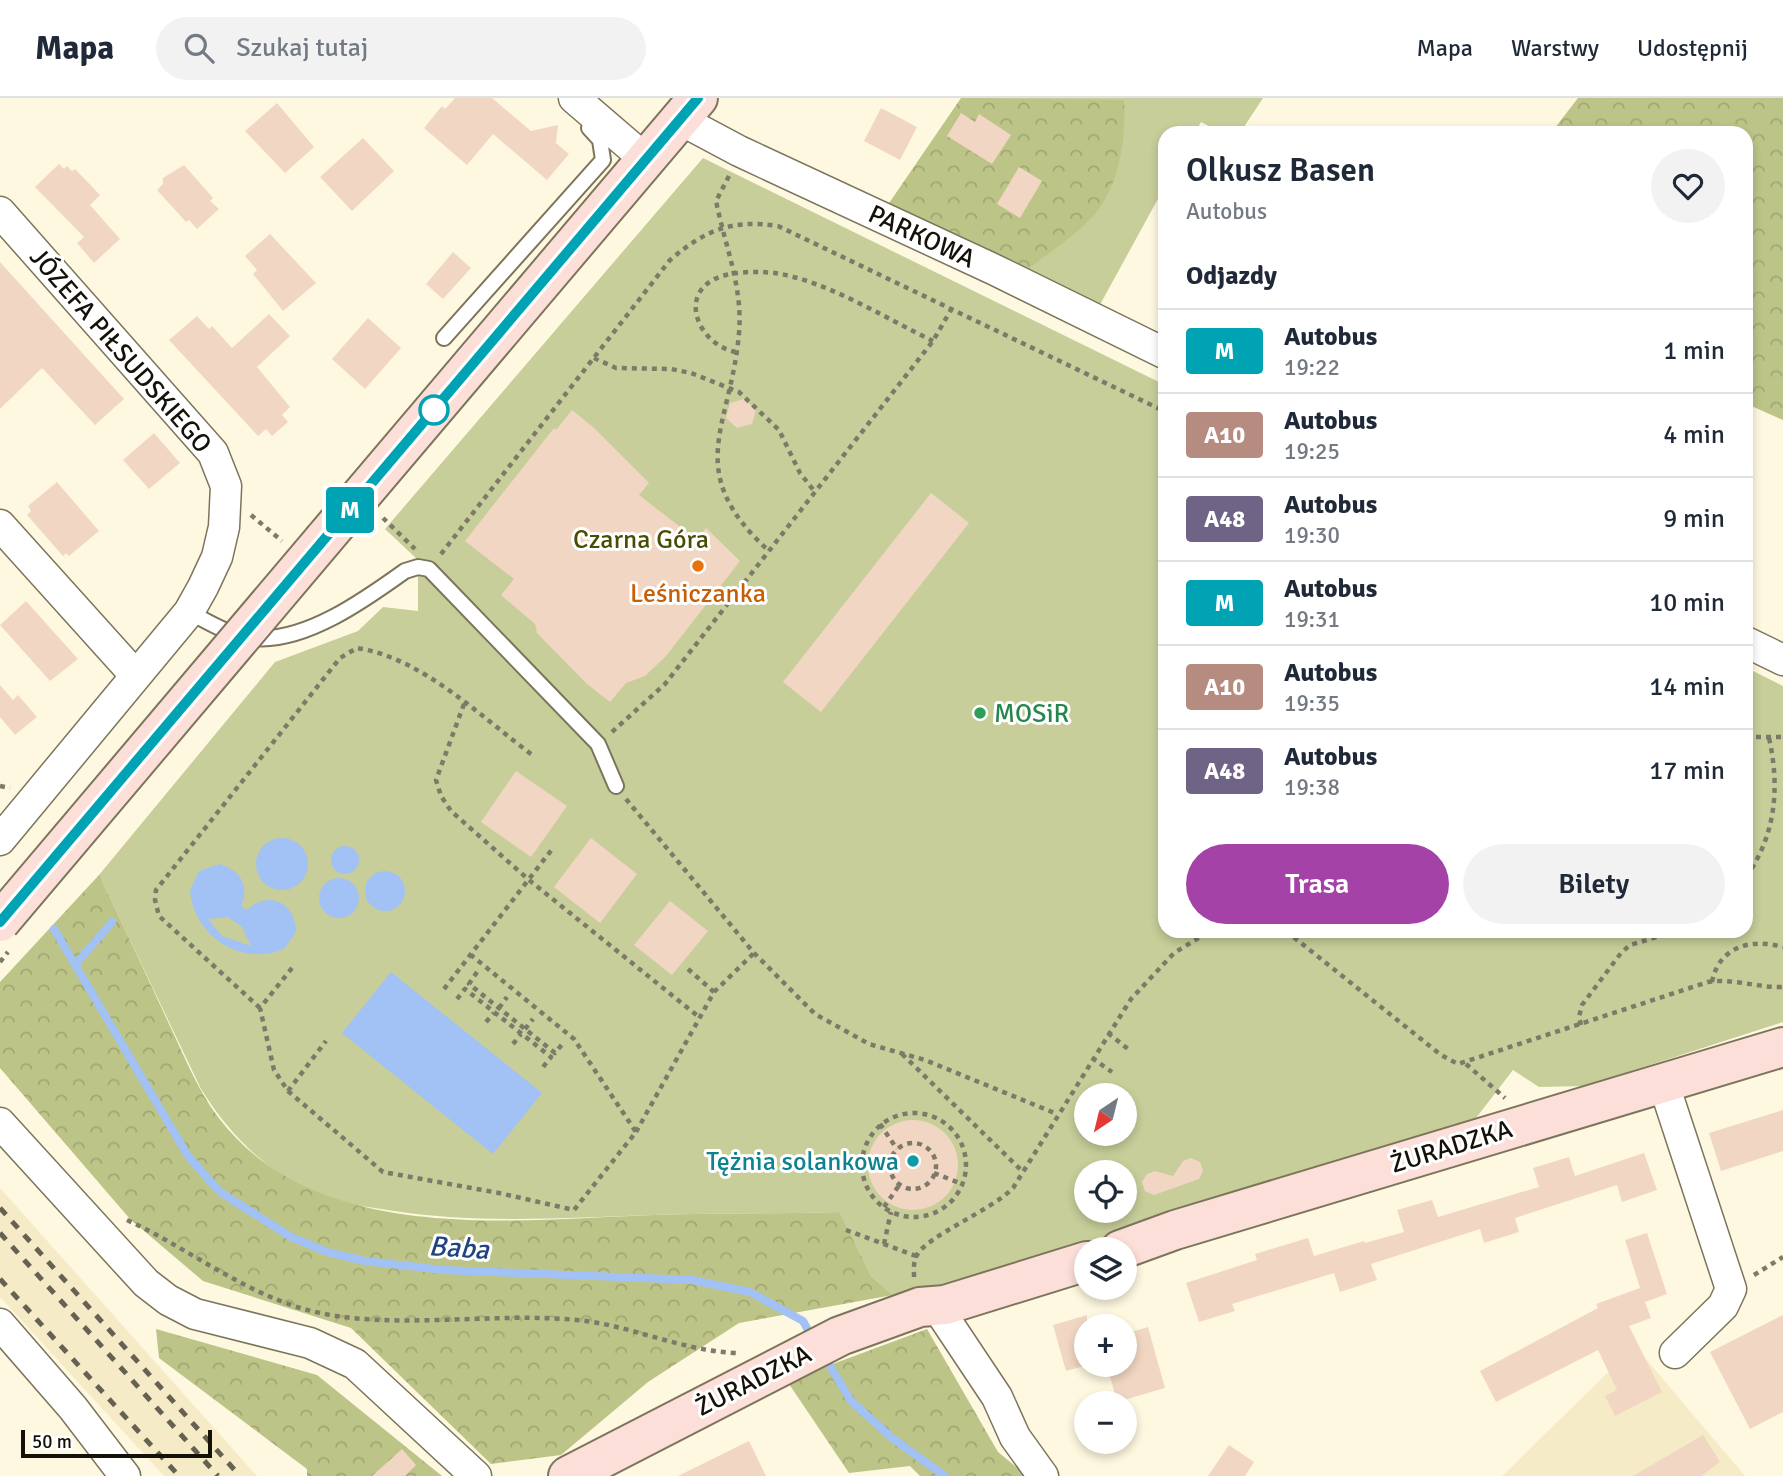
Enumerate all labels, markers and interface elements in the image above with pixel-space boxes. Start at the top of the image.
search box [156,17,646,80]
text: Mapa [35,28,114,69]
icon: search [180,29,218,67]
text: Szukaj tutaj [236,32,368,64]
text: Mapa [1416,33,1473,63]
text: Warstwy [1511,33,1599,63]
text: Udostępnij [1637,33,1748,63]
button: heart [1651,149,1725,223]
text: Olkusz Basen [1186,150,1375,191]
text: Autobus [1186,197,1267,226]
street label: PARKOWA [863,198,980,276]
street label: JÓZEFA PIŁSUDSKIEGO [22,242,218,460]
text: Odjazdy [1186,260,1277,292]
text: Autobus [1284,321,1377,353]
text: 1 min [1663,335,1725,367]
text: M [1214,336,1235,366]
text: 19:22 [1284,353,1340,382]
unlabelled marker [419,395,449,425]
text: Autobus [1284,405,1377,437]
text: 4 min [1663,419,1725,451]
text: A10 [1204,420,1245,450]
text: 19:25 [1284,437,1340,466]
line badge: M [327,487,373,533]
text: Autobus [1284,489,1377,521]
text: M [340,495,360,525]
text: 9 min [1663,503,1725,535]
text: A48 [1204,504,1245,534]
text: 19:30 [1284,521,1340,550]
park label: Czarna Góra [573,524,709,556]
marker: Leśniczanka [690,558,706,574]
text: Autobus [1284,573,1377,605]
place label: Leśniczanka [630,578,766,610]
text: 10 min [1649,587,1725,619]
text: M [1214,588,1235,618]
text: 19:31 [1284,605,1340,634]
text: Autobus [1284,657,1377,689]
text: 14 min [1649,671,1725,703]
text: A10 [1204,672,1245,702]
text: 19:35 [1284,689,1340,718]
place label: MOSiR [994,698,1069,730]
marker: MOSiR [972,705,988,721]
text: Autobus [1284,741,1377,773]
text: 17 min [1649,755,1725,787]
text: A48 [1204,756,1245,786]
text: 19:38 [1284,773,1340,802]
button: Trasa [1186,844,1449,924]
button: Bilety [1463,844,1725,924]
north arrow [1074,1083,1138,1146]
map controls [1074,1083,1137,1454]
street label: ŻURADZKA [1386,1113,1516,1181]
place label: Tężnia solankowa [706,1146,899,1178]
marker: Tężnia solankowa [905,1153,921,1169]
button: locate [1074,1160,1137,1223]
water label: Baba [428,1229,491,1267]
button: layers [1074,1237,1137,1300]
button: + [1074,1314,1137,1377]
street label: ŻURADZKA [690,1338,817,1424]
button: − [1074,1391,1137,1454]
scale bar [21,1427,212,1459]
text: 50 m [32,1430,72,1454]

